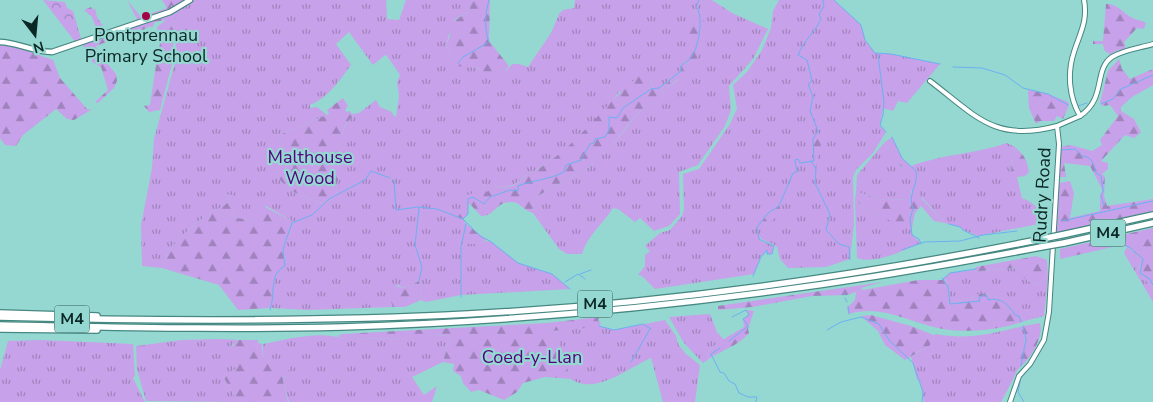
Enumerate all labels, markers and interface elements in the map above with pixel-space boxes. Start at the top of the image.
north arrow [10,10,60,60]
marker: Pontprennau Primary School [140,10,152,22]
place label: Pontprennau Primary School [85,23,208,68]
text: N [31,36,46,58]
park label: Malthouse Wood [268,145,352,190]
street label: Rudry Road [1028,147,1056,243]
road number: M4 [1090,220,1126,247]
road number: M4 [578,290,612,318]
road number: M4 [54,306,90,332]
park label: Coed-y-Llan [482,345,582,369]

